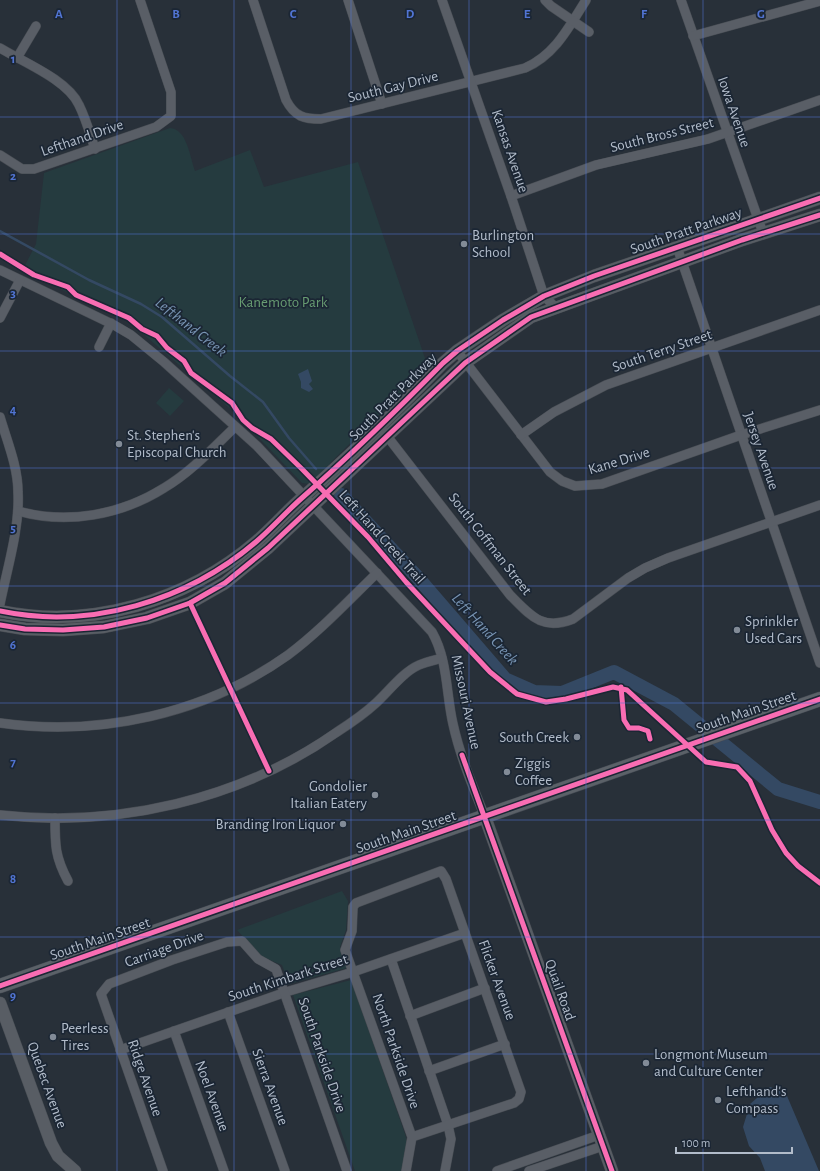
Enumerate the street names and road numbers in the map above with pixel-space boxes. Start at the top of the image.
street label: South Gay Drive [346,69,440,105]
street label: Iowa Avenue [715,75,753,149]
street label: Kansas Avenue [489,108,531,195]
street label: South Bross Street [609,115,715,155]
street label: Lefthand Drive [39,117,125,159]
street label: South Pratt Parkway [628,205,744,257]
street label: South Terry Street [610,327,714,375]
street label: South Pratt Parkway [346,350,440,444]
street label: Jersey Avenue [741,410,781,492]
street label: Kane Drive [587,445,651,477]
street label: Left Hand Creek Trail [336,487,428,587]
street label: South Coffman Street [446,490,534,598]
street label: Missouri Avenue [449,653,483,751]
street label: South Main Street [694,688,798,736]
street label: South Main Street [354,808,458,856]
street label: South Main Street [48,915,152,963]
street label: Carriage Drive [123,928,206,970]
street label: Flicker Avenue [476,938,518,1022]
street label: South Kimbark Street [226,952,350,1004]
street label: Quail Road [542,957,578,1023]
street label: North Parkside Drive [369,992,423,1110]
street label: South Parkside Drive [295,996,349,1114]
street label: Ridge Avenue [125,1038,165,1118]
street label: Quebec Avenue [24,1040,70,1130]
street label: Sierra Avenue [249,1047,291,1127]
street label: Noel Avenue [192,1059,232,1133]

